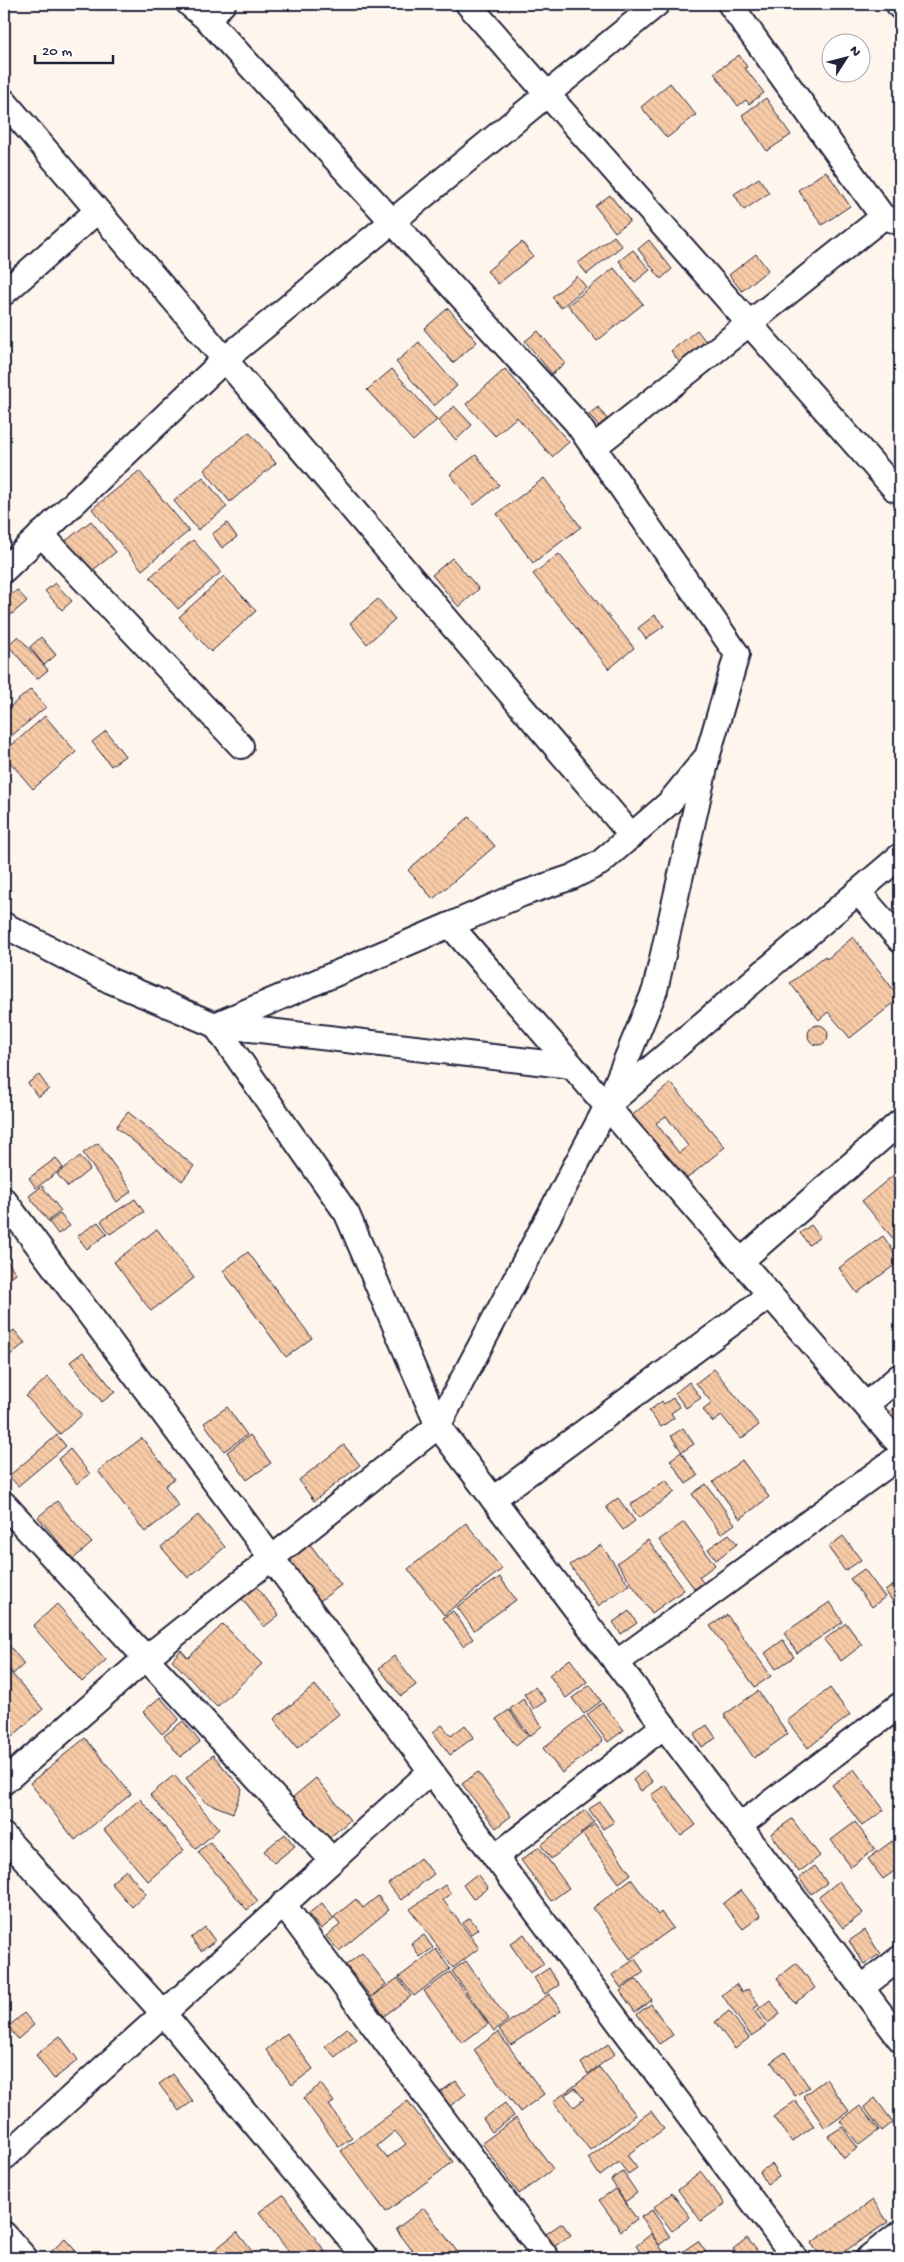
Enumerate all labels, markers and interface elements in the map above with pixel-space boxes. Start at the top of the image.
scale bar [35,32,112,64]
north arrow [822,32,872,82]
text: 20 m [42,43,72,61]
text: N [845,43,864,61]

